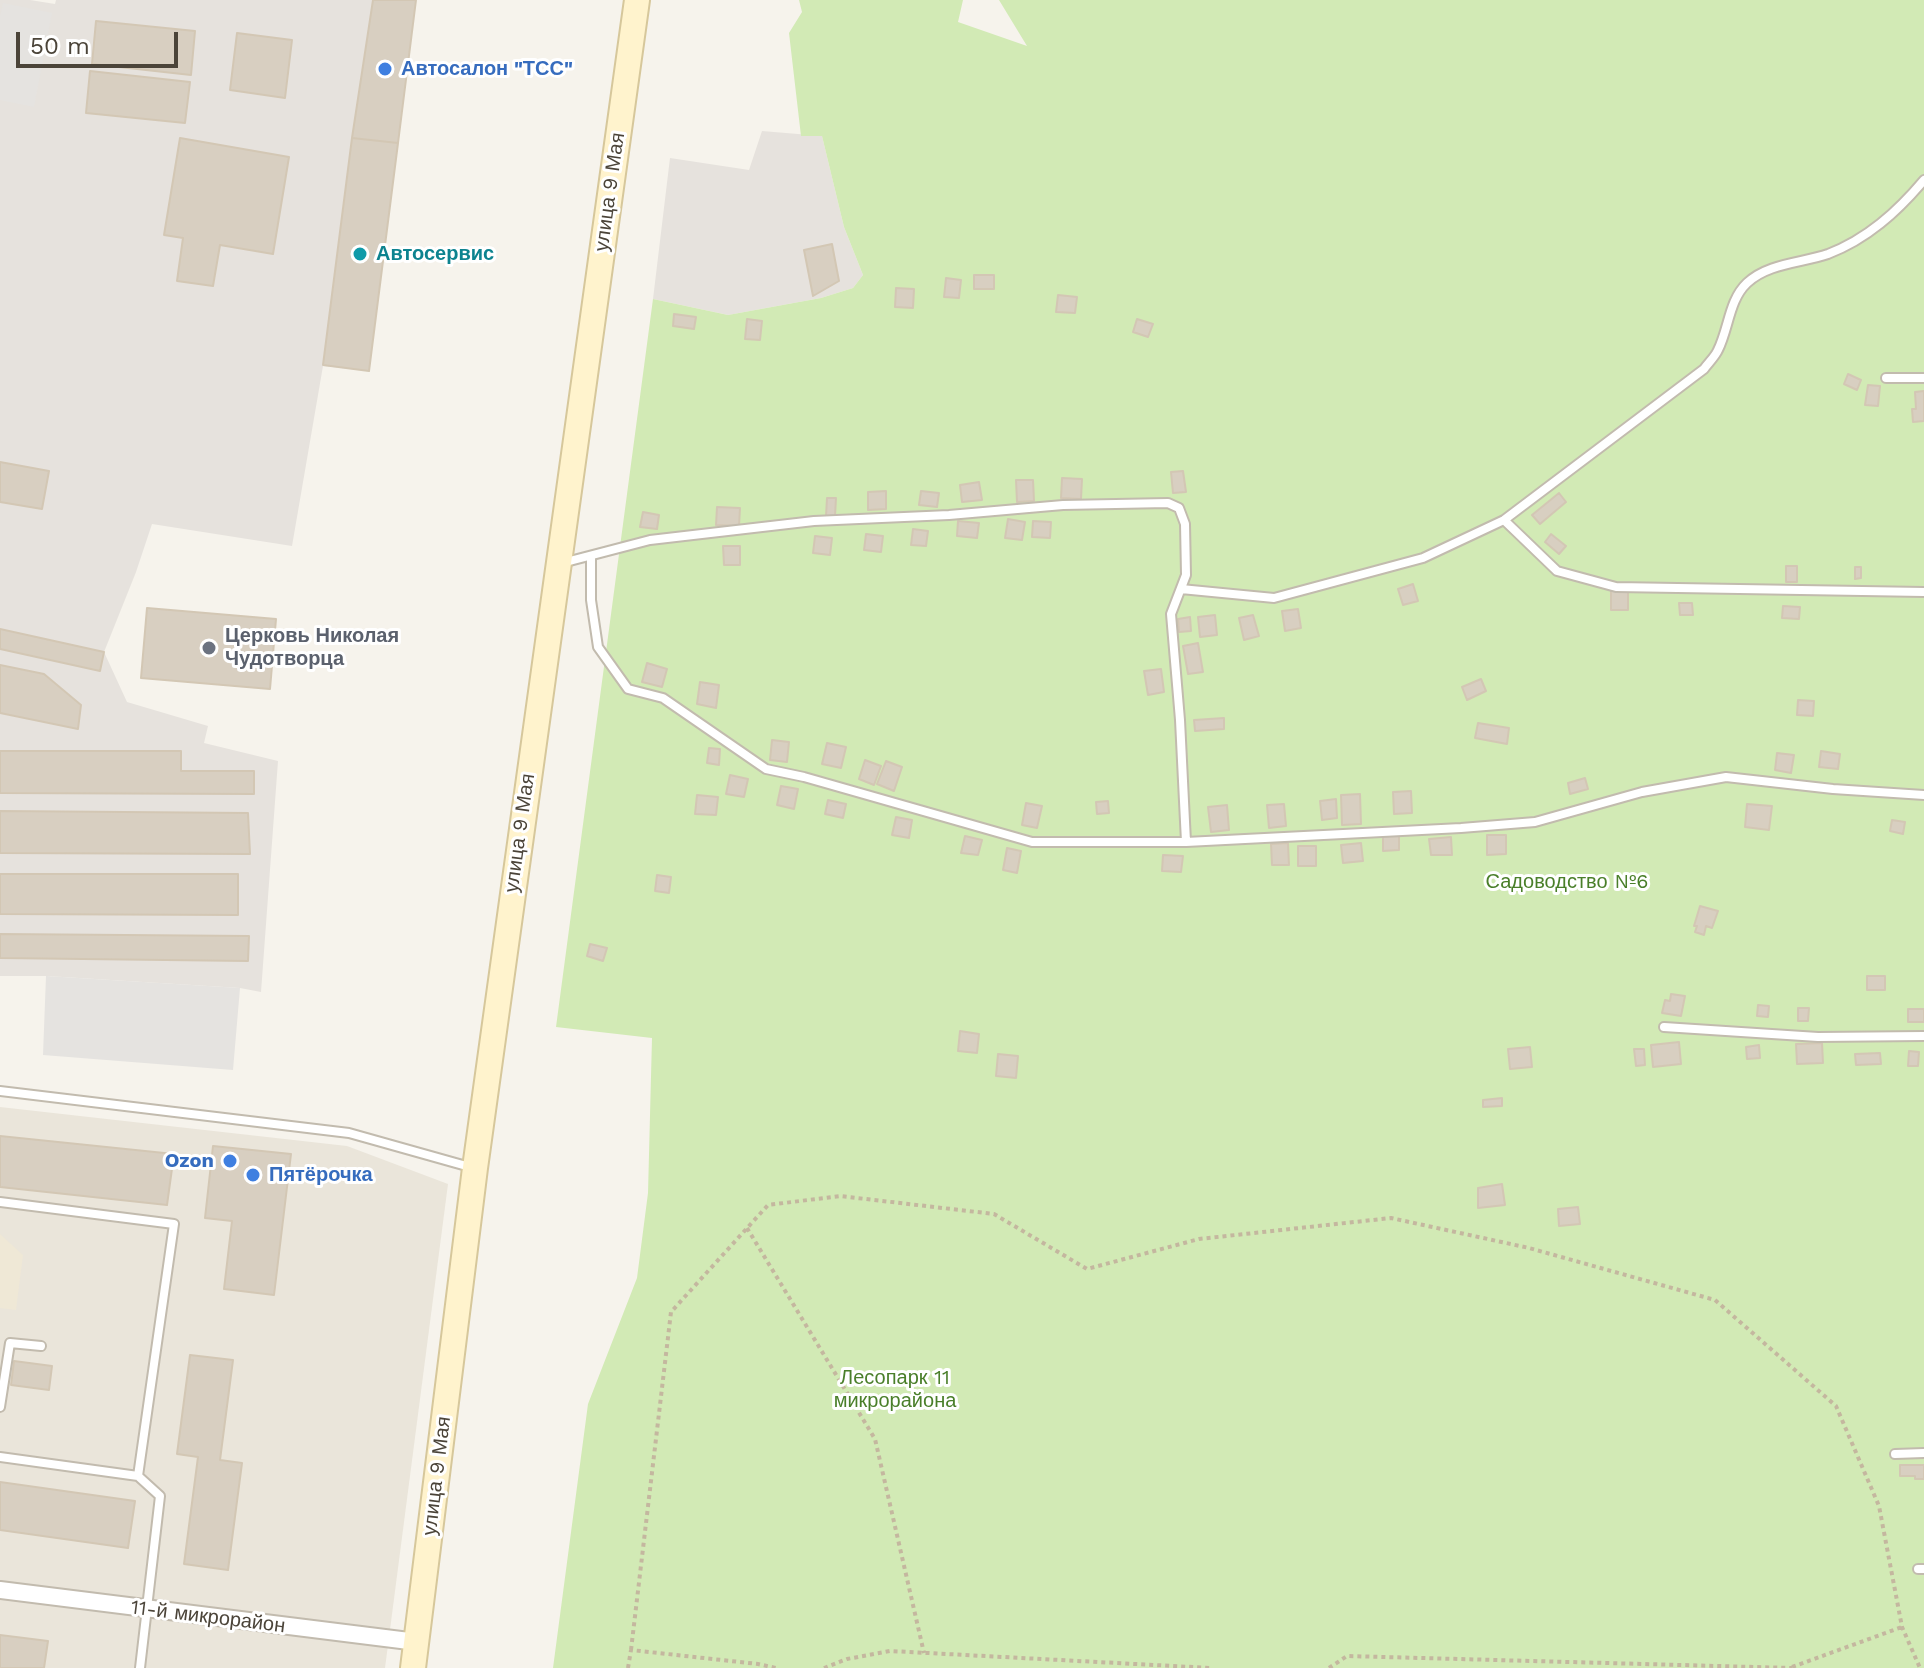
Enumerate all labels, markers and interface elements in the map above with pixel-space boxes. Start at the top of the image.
scale bar [20,16,182,66]
text: 50 m [30,32,90,60]
place label: Автосалон "ТСС" [401,57,573,81]
marker: Автосалон "ТСС" [376,60,394,78]
street label: улица 9 Мая [590,131,630,253]
place label: Автосервис [376,242,494,266]
marker: Автосервис [351,245,369,263]
place label: Церковь Николая Чудотворца [225,624,399,671]
marker: Церковь Николая Чудотворца [200,639,218,657]
street label: улица 9 Мая [500,772,540,894]
park label: Садоводство №6 [1486,870,1648,894]
place label: Ozon [165,1149,214,1173]
marker: Ozon [221,1152,239,1170]
place label: Пятёрочка [269,1163,373,1187]
marker: Пятёрочка [244,1166,262,1184]
park label: Лесопарк 11 микрорайона [834,1366,956,1413]
street label: улица 9 Мая [418,1415,456,1537]
street label: 11-й микрорайон [129,1596,287,1638]

